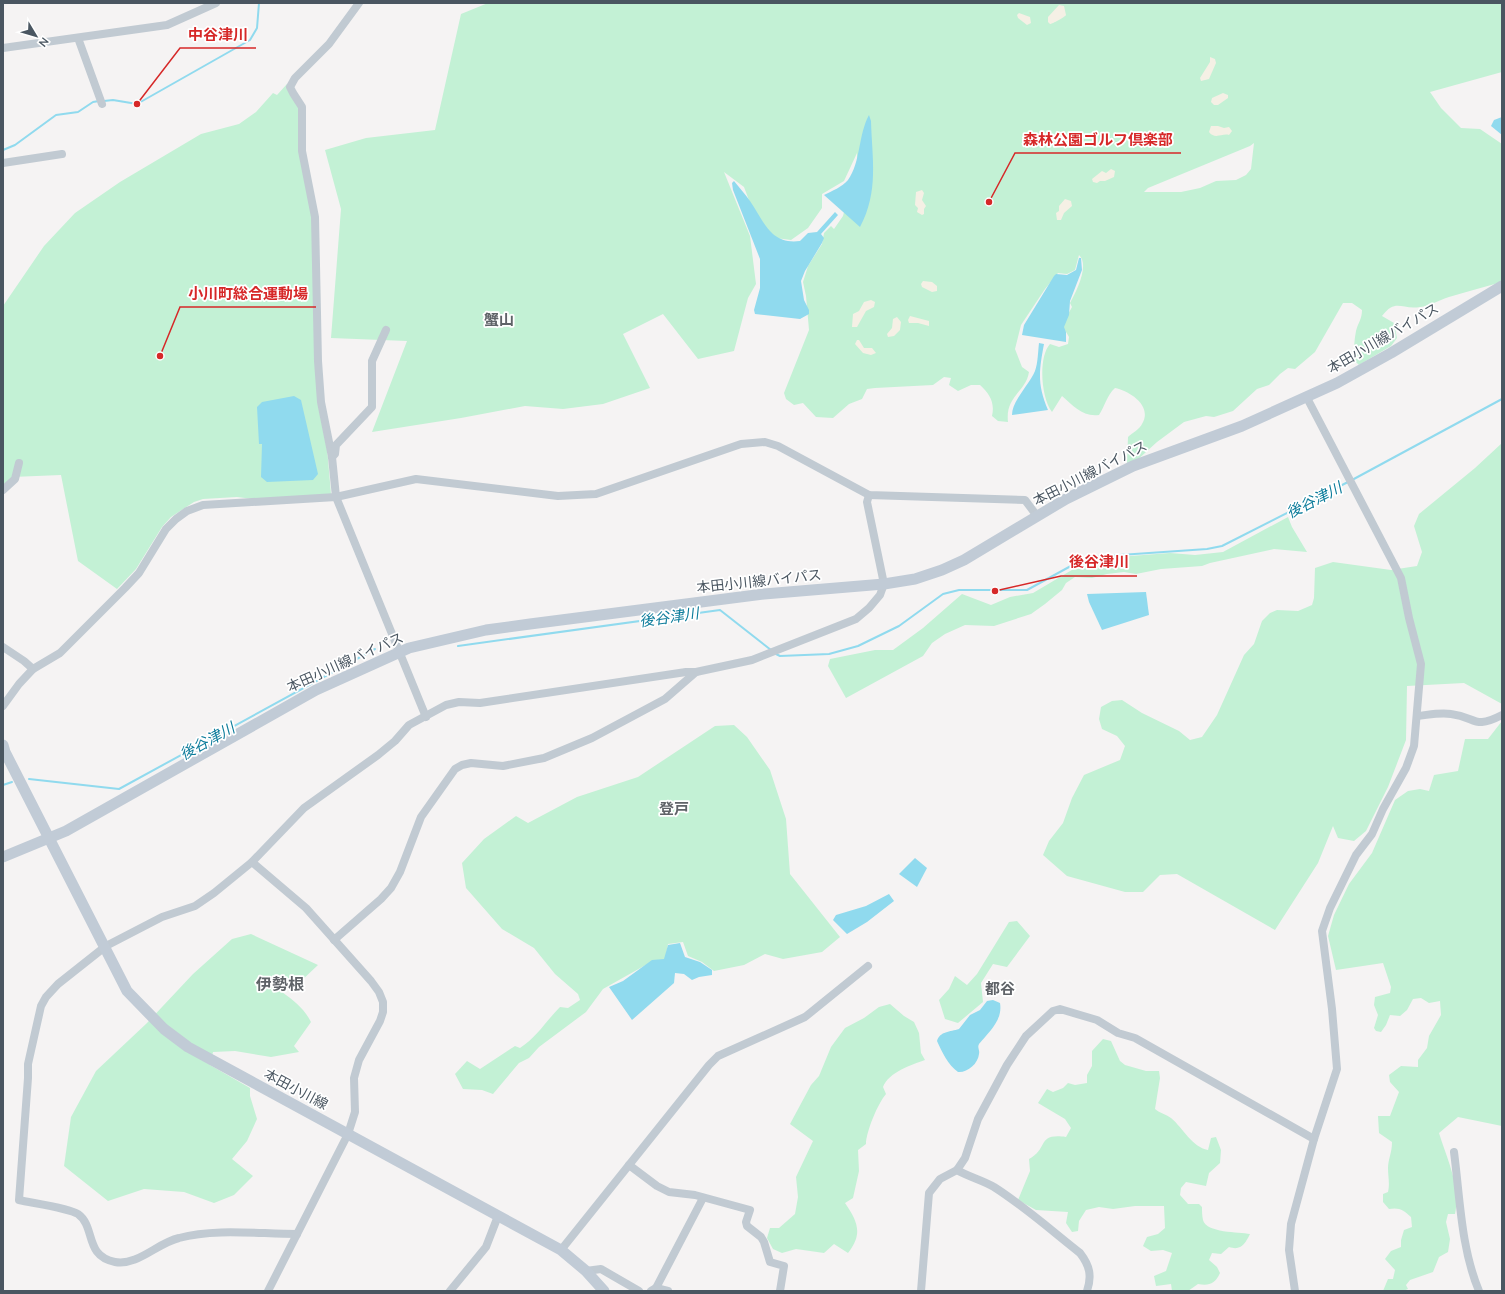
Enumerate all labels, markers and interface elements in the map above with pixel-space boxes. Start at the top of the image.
north arrow [16,16,56,56]
callout: 中谷津川 [180,21,256,48]
text: 中谷津川 [188,25,248,44]
text: N [36,35,52,50]
callout: 森林公園ゴルフ倶楽部 [1015,126,1181,153]
text: 森林公園ゴルフ倶楽部 [1023,130,1173,149]
callout: 小川町総合運動場 [180,280,316,307]
text: 小川町総合運動場 [188,284,308,303]
street label: 本田小川線バイパス [1324,299,1442,377]
district label: 蟹山 [484,310,514,329]
street label: 本田小川線バイパス [1030,436,1150,510]
water label: 後谷津川 [1283,477,1347,522]
callout: 後谷津川 [1061,549,1137,576]
text: 後谷津川 [1069,552,1129,571]
street label: 本田小川線バイパス [696,565,822,597]
water label: 後谷津川 [638,603,702,631]
street label: 本田小川線バイパス [284,628,406,696]
water label: 後谷津川 [176,717,240,764]
district label: 登戸 [659,799,689,818]
district label: 伊勢根 [255,974,304,994]
district label: 都谷 [985,979,1015,998]
street label: 本田小川線 [261,1065,331,1113]

